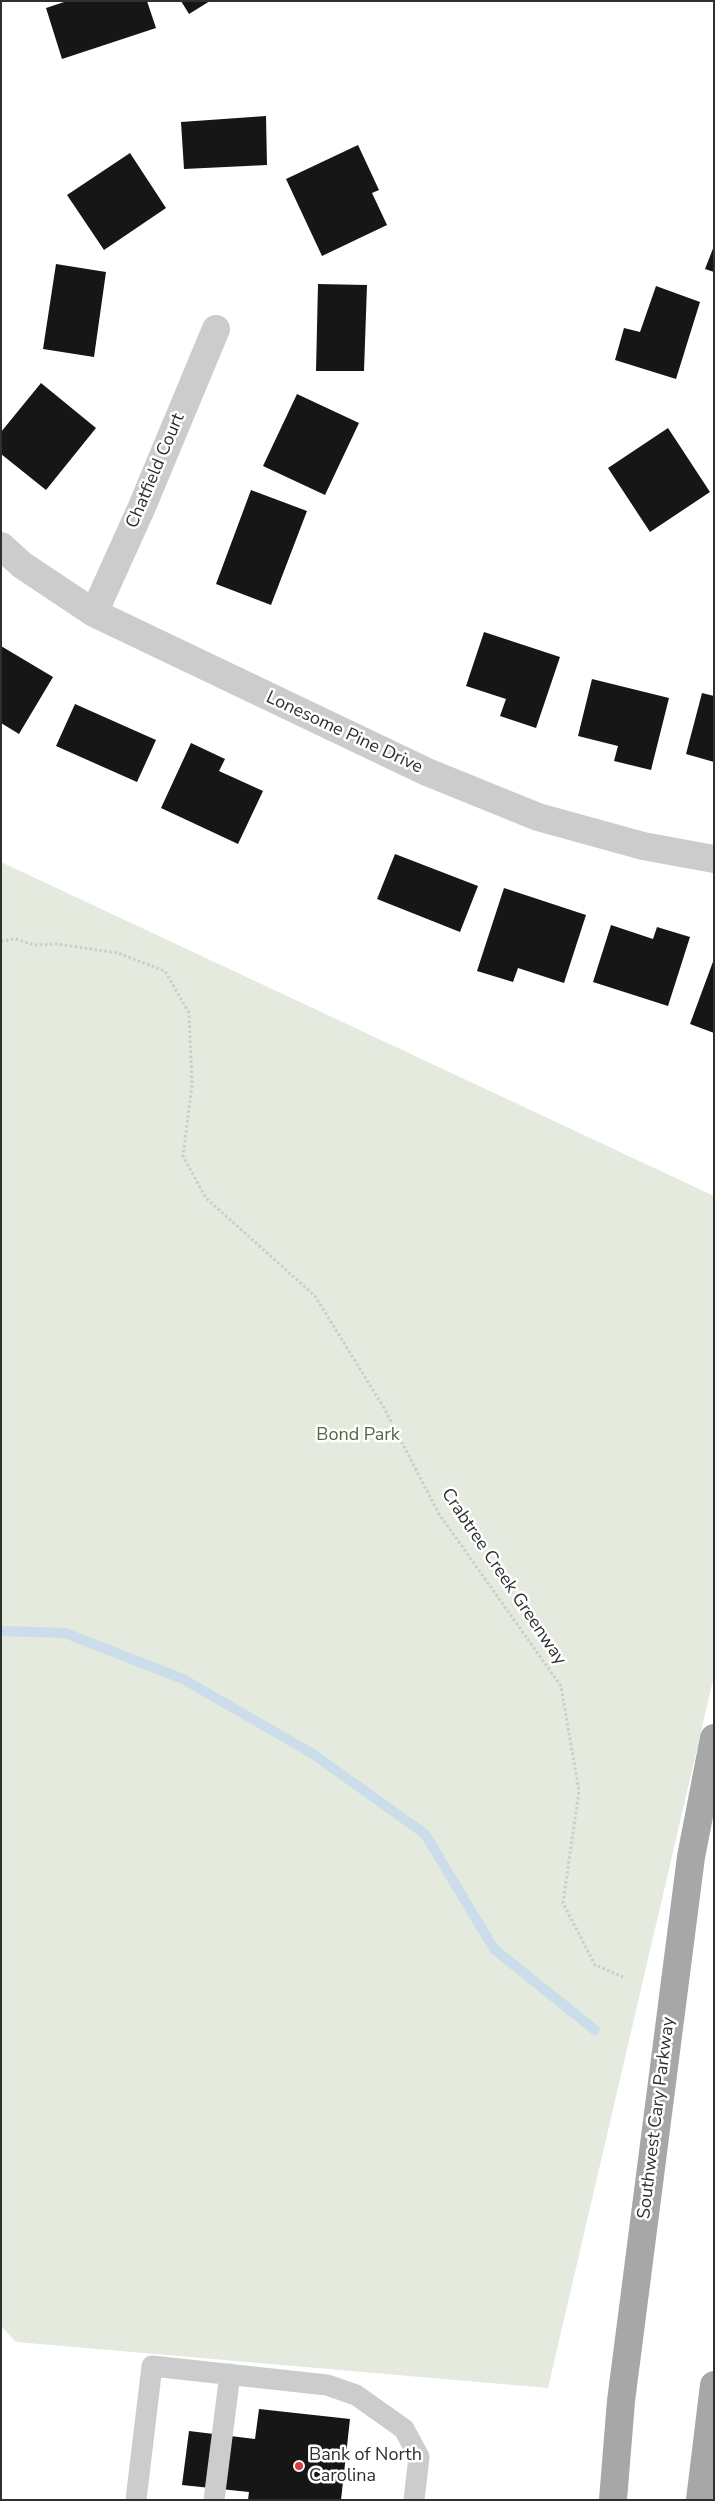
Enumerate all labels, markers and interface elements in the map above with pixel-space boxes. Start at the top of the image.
street label: Chatfield Court [122,410,190,532]
street label: Lonesome Pine Drive [262,687,426,779]
park label: Bond Park [316,1425,400,1447]
street label: Crabtree Creek Greenway [436,1485,570,1669]
street label: Southwest Cary Parkway [634,2016,680,2220]
place label: Bank of North Carolina [309,2445,422,2488]
marker: Bank of North Carolina [293,2460,305,2472]

